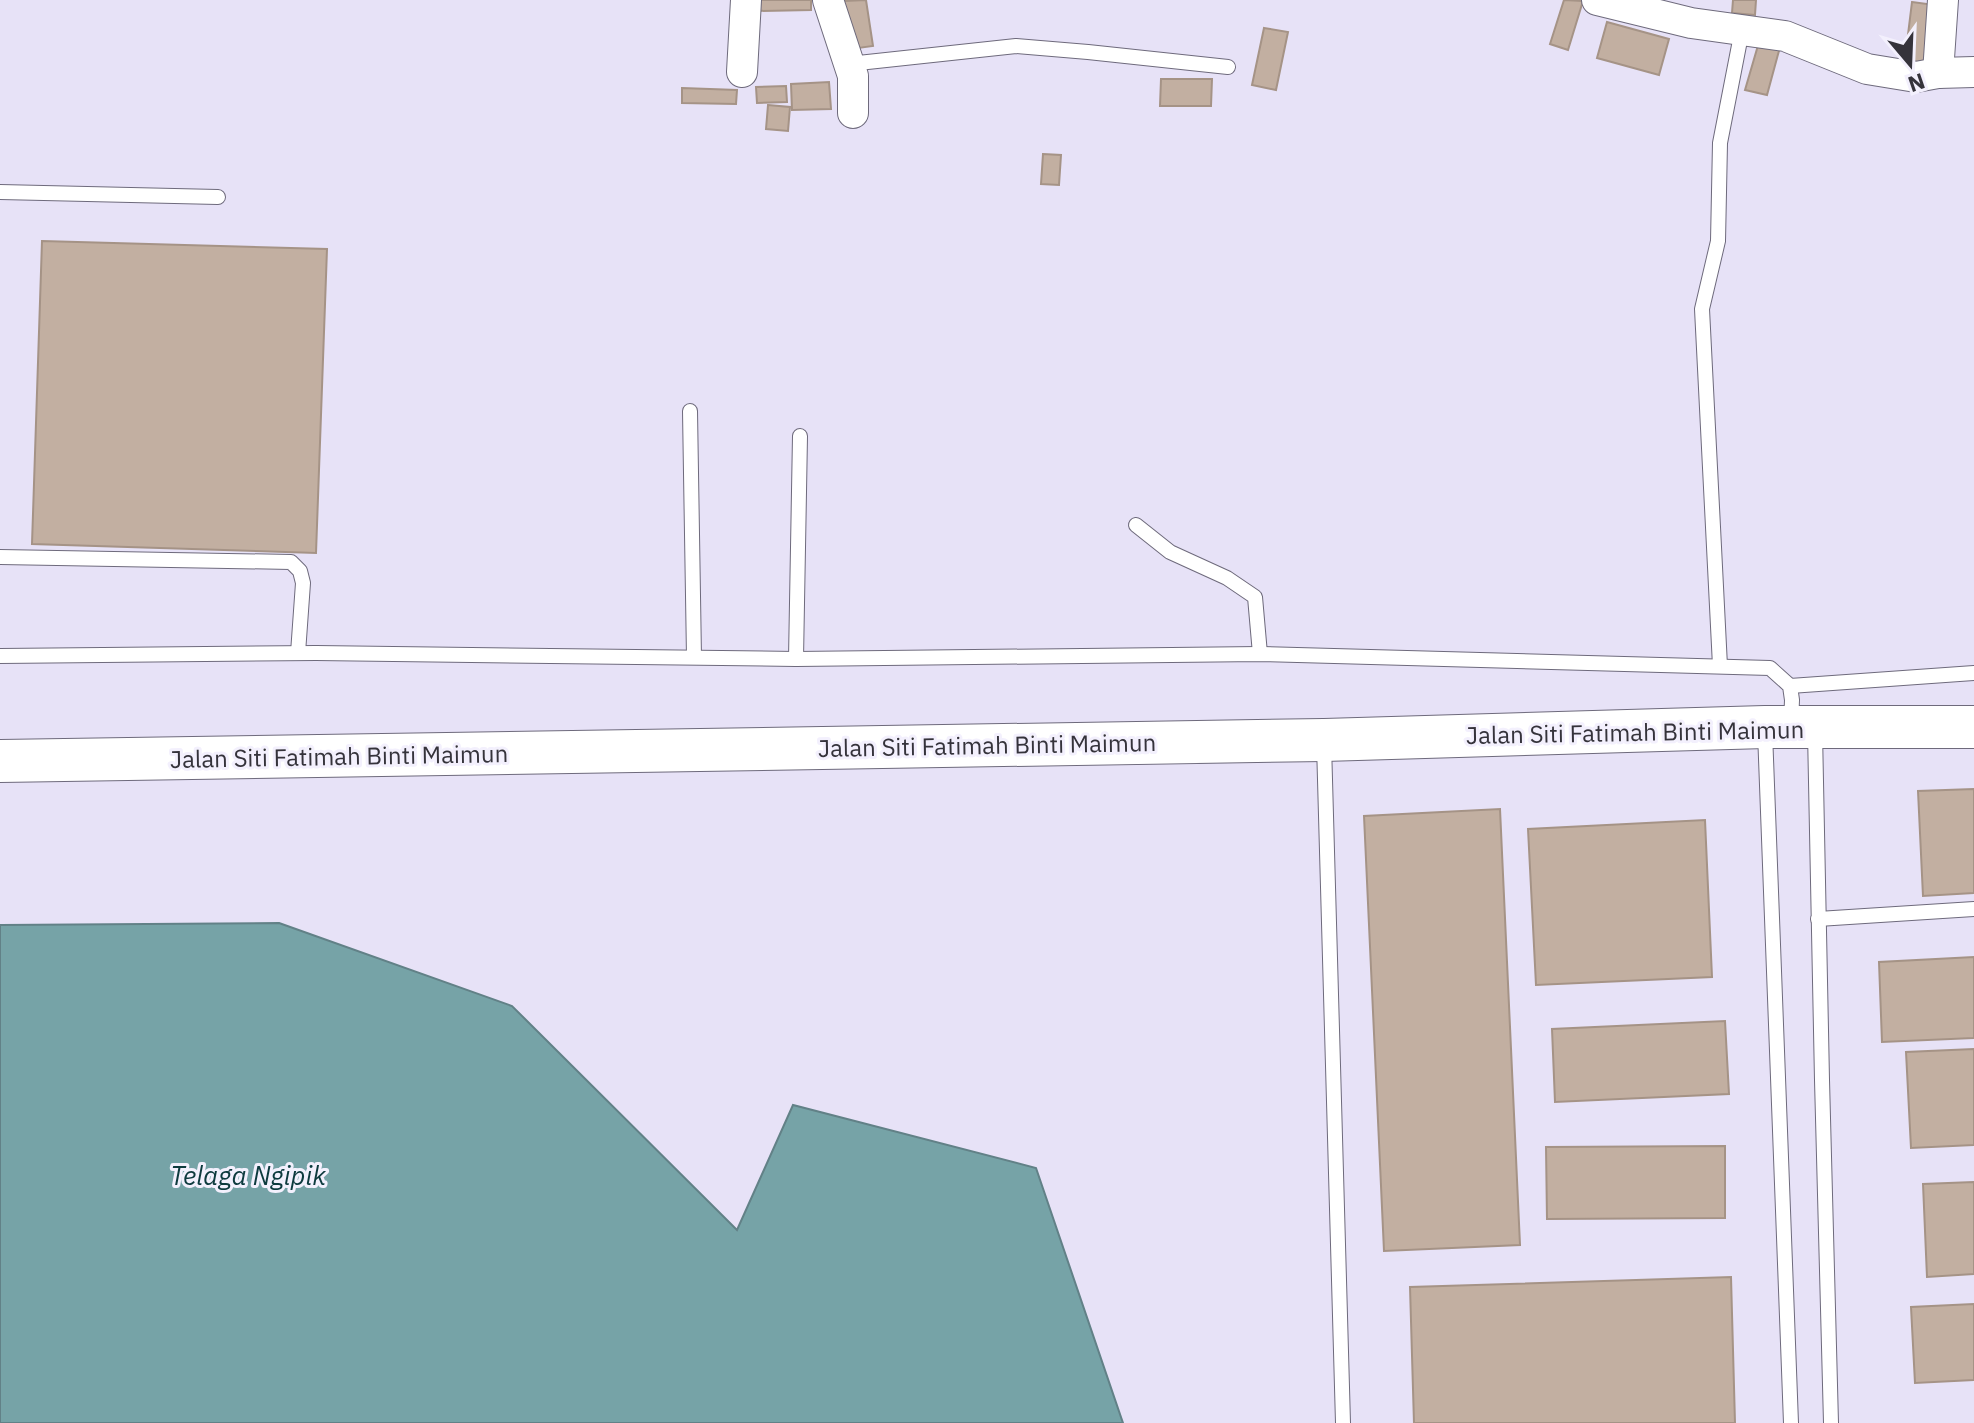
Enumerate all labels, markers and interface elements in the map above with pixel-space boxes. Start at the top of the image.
north arrow [1870,24,1950,104]
text: N [1904,67,1929,100]
street label: Jalan Siti Fatimah Binti Maimun [1466,713,1804,751]
street label: Jalan Siti Fatimah Binti Maimun [818,726,1156,764]
street label: Jalan Siti Fatimah Binti Maimun [170,737,508,775]
water label: Telaga Ngipik [170,1158,326,1192]

